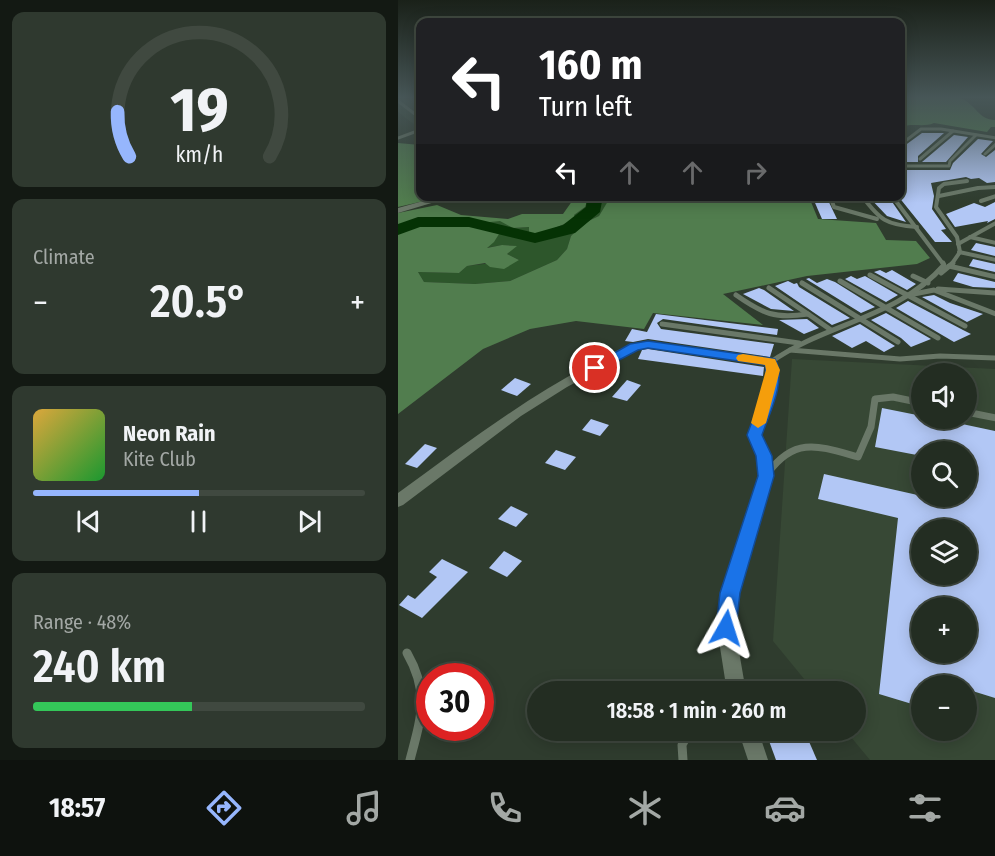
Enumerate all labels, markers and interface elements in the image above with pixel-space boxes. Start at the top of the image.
text: 160 m [539,40,642,90]
icon: left [440,42,518,120]
text: 19 [170,73,228,148]
text: Turn left [539,91,632,123]
text: km/h [175,142,223,168]
icon: left [550,156,583,189]
icon: ahead [613,156,646,189]
icon: ahead [676,156,709,189]
icon: right [739,156,772,189]
text: Climate [33,245,95,269]
text: 20.5° [150,275,248,329]
text: − [33,283,48,323]
text: + [350,283,365,323]
pin [569,342,620,393]
icon: arrive [578,351,611,384]
map controls [911,363,977,741]
button: sound [911,363,977,429]
text: Neon Rain [123,420,216,447]
button: search [911,441,977,507]
text: Kite Club [123,447,196,471]
icon: previous [72,505,105,538]
icon: pause [182,505,215,538]
icon: next [293,505,326,538]
button: layers [911,519,977,585]
position arrow [694,596,758,660]
button: + [911,597,977,663]
text: Range · 48% [33,610,131,634]
text: 240 km [33,640,166,694]
speed limit sign: 30 [416,663,494,741]
button: − [911,675,977,741]
text: 18:58 · 1 min · 260 m [607,697,786,724]
icon: directions [203,787,245,829]
icon: music [343,787,385,829]
icon: phone [484,787,526,829]
icon: climate [624,787,666,829]
icon: car [764,787,806,829]
icon: filters [904,787,946,829]
text: 18:57 [49,792,105,824]

